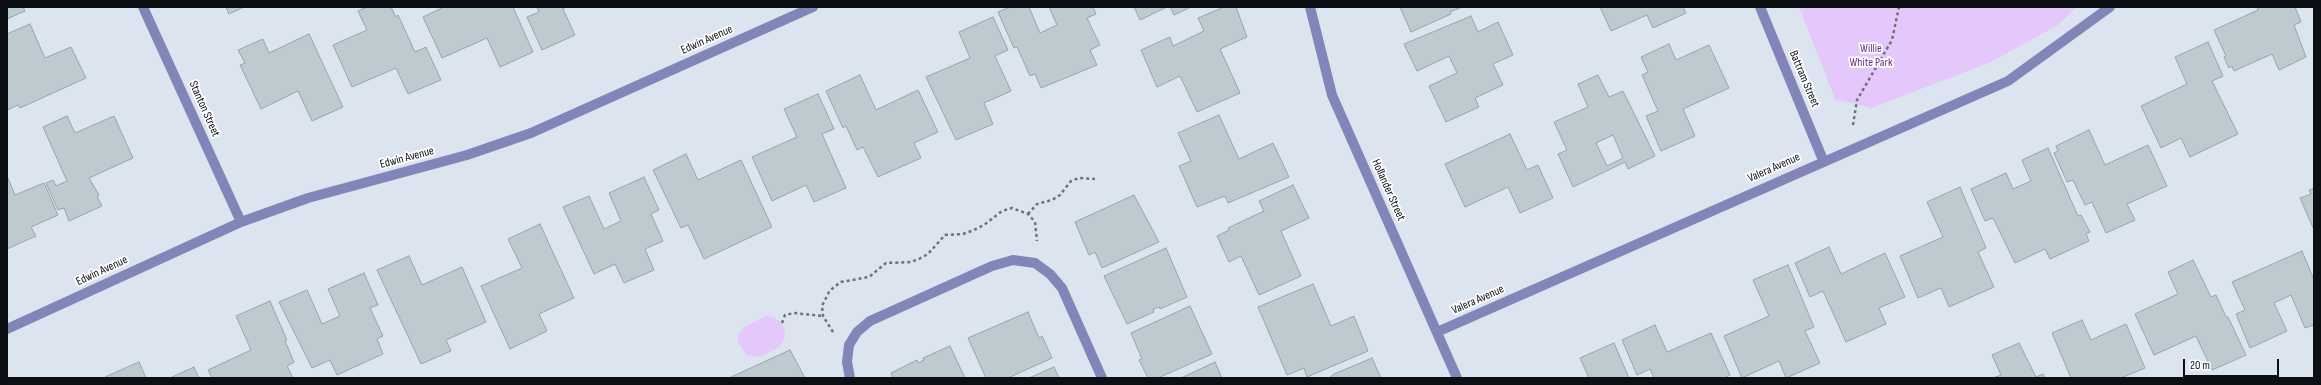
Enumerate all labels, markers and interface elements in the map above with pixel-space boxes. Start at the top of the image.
street label: Edwin Avenue [679,22,735,58]
park label: Willie White Park [1849,42,1893,70]
street label: Battram Street [1786,49,1822,109]
street label: Stanton Street [185,79,223,139]
street label: Edwin Avenue [378,144,436,172]
street label: Valera Avenue [1746,150,1802,186]
street label: Hollander Street [1368,157,1408,223]
street label: Edwin Avenue [74,253,130,289]
street label: Valera Avenue [1450,282,1506,318]
scale bar [2185,351,2281,377]
text: 20 m [2190,358,2210,373]

